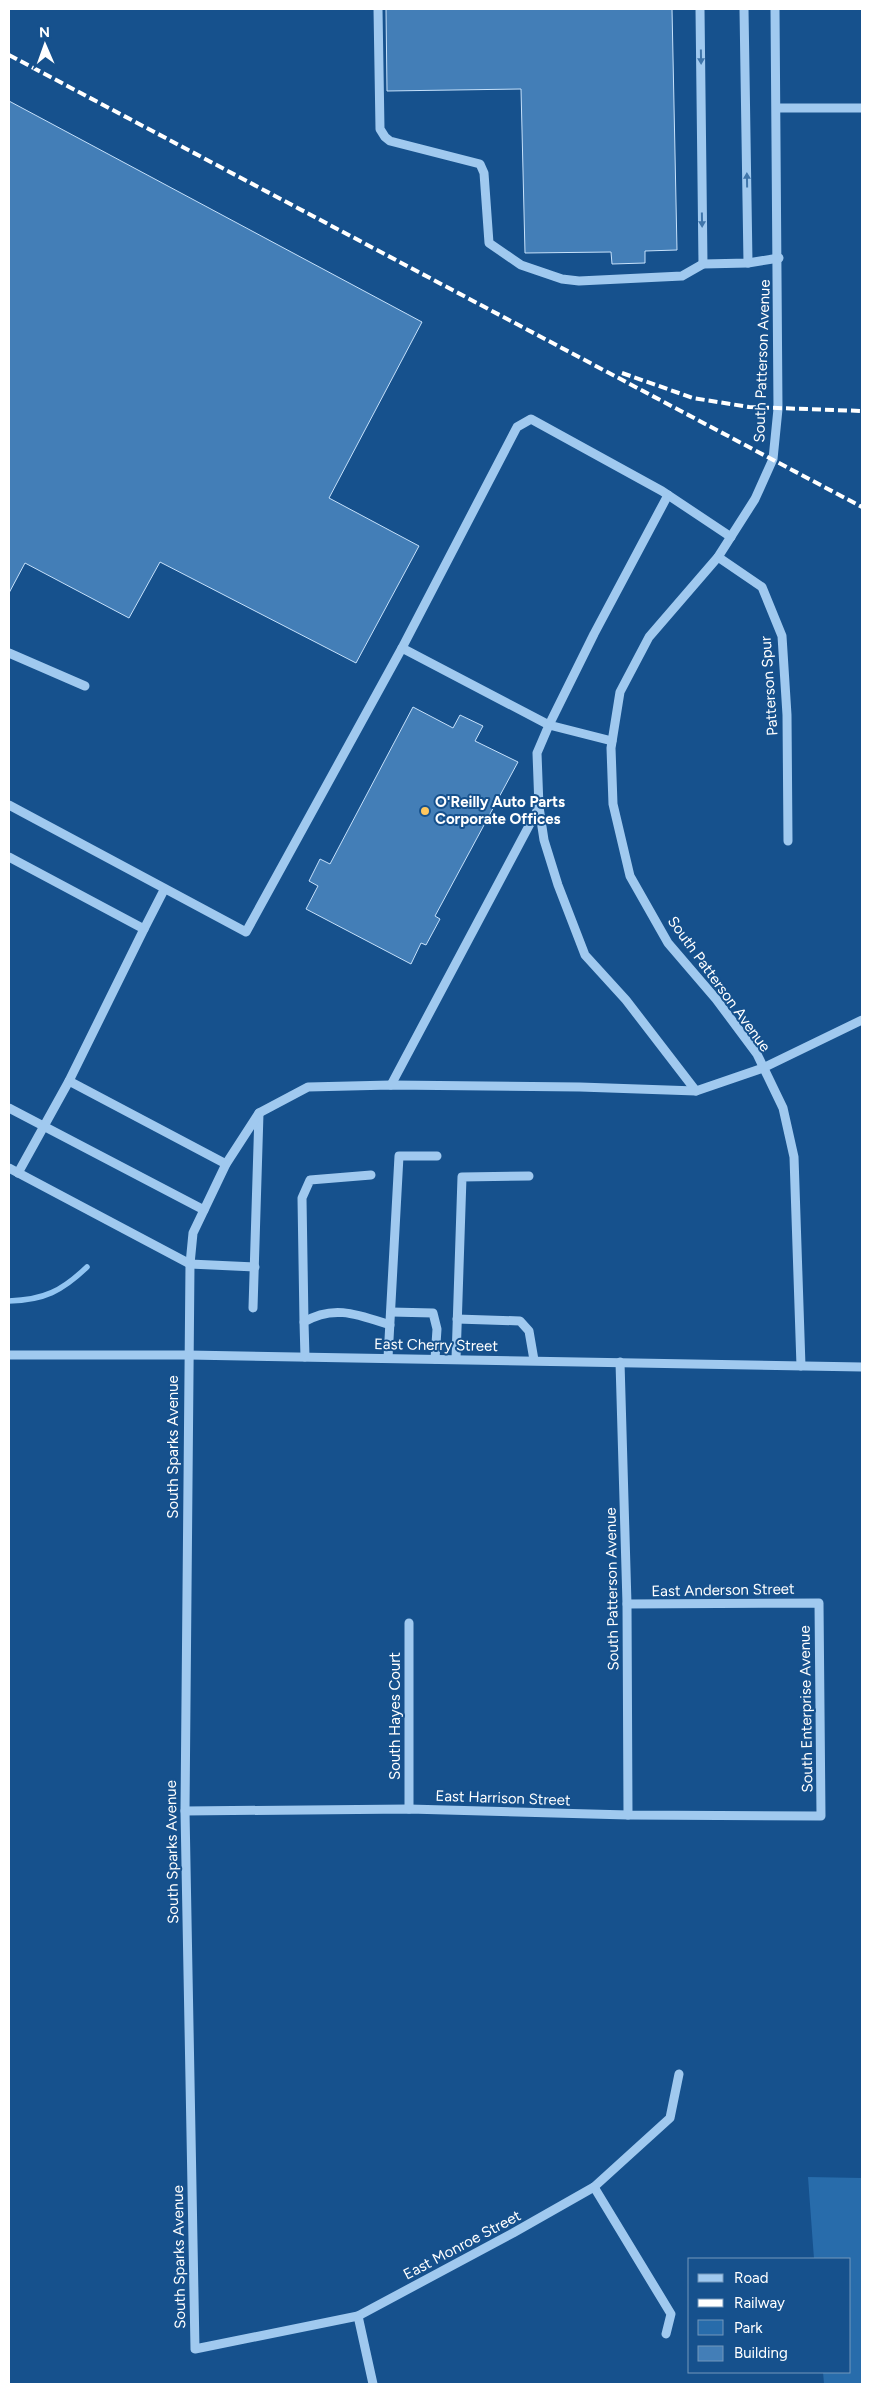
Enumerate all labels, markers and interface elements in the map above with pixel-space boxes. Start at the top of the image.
north arrow [20,20,70,70]
text: N [39,24,50,41]
one-way arrow [697,50,705,66]
one-way arrow [742,171,750,187]
one-way arrow [698,212,706,228]
street label: South Patterson Avenue [750,279,774,443]
street label: Patterson Spur [757,635,781,737]
place label: O'Reilly Auto Parts Corporate Offices [435,793,565,828]
marker: O'Reilly Auto Parts Corporate Offices [419,805,431,817]
street label: South Patterson Avenue [664,913,774,1055]
street label: East Cherry Street [374,1335,498,1355]
street label: South Sparks Avenue [164,1375,182,1519]
street label: South Patterson Avenue [602,1507,622,1671]
street label: East Anderson Street [651,1580,795,1600]
street label: South Enterprise Avenue [796,1625,816,1793]
street label: South Hayes Court [386,1652,404,1780]
street label: South Sparks Avenue [162,1780,182,1924]
street label: East Harrison Street [435,1787,571,1809]
street label: South Sparks Avenue [169,2185,189,2329]
street label: East Monroe Street [400,2206,524,2284]
legend [688,2258,851,2373]
text: Road [734,2269,769,2287]
text: Railway [734,2294,785,2312]
text: Park [734,2319,763,2337]
text: Building [734,2344,788,2362]

